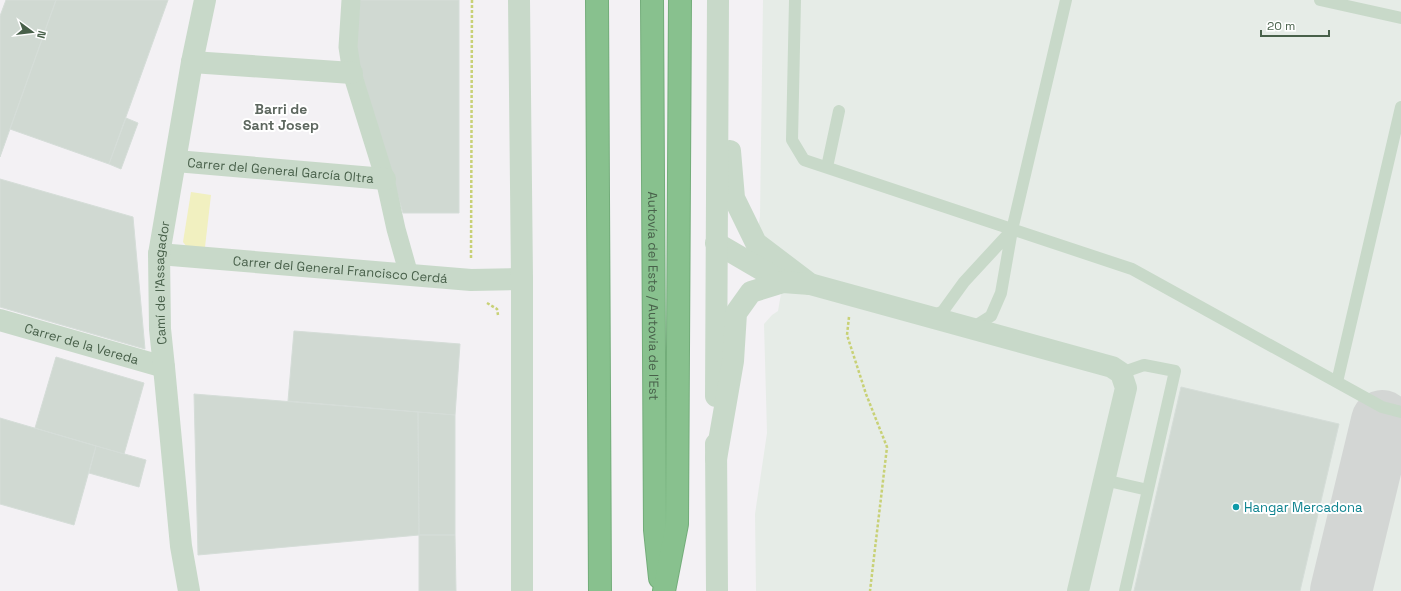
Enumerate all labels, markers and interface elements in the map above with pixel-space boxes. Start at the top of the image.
north arrow [12,12,52,52]
scale bar [1261,12,1329,38]
text: 20 m [1267,18,1295,34]
text: N [34,29,49,40]
district label: Barri de Sant Josep [243,100,319,134]
street label: Carrer del General García Oltra [187,154,375,187]
street label: Autovía del Este / Autovia de l'Est [645,192,663,400]
street label: Camí de l'Assagador [150,219,173,346]
street label: Carrer del General Francisco Cerdá [232,252,449,287]
street label: Carrer de la Vereda [23,319,141,368]
place label: Hangar Mercadona [1244,499,1363,516]
marker: Hangar Mercadona [1231,502,1241,512]

